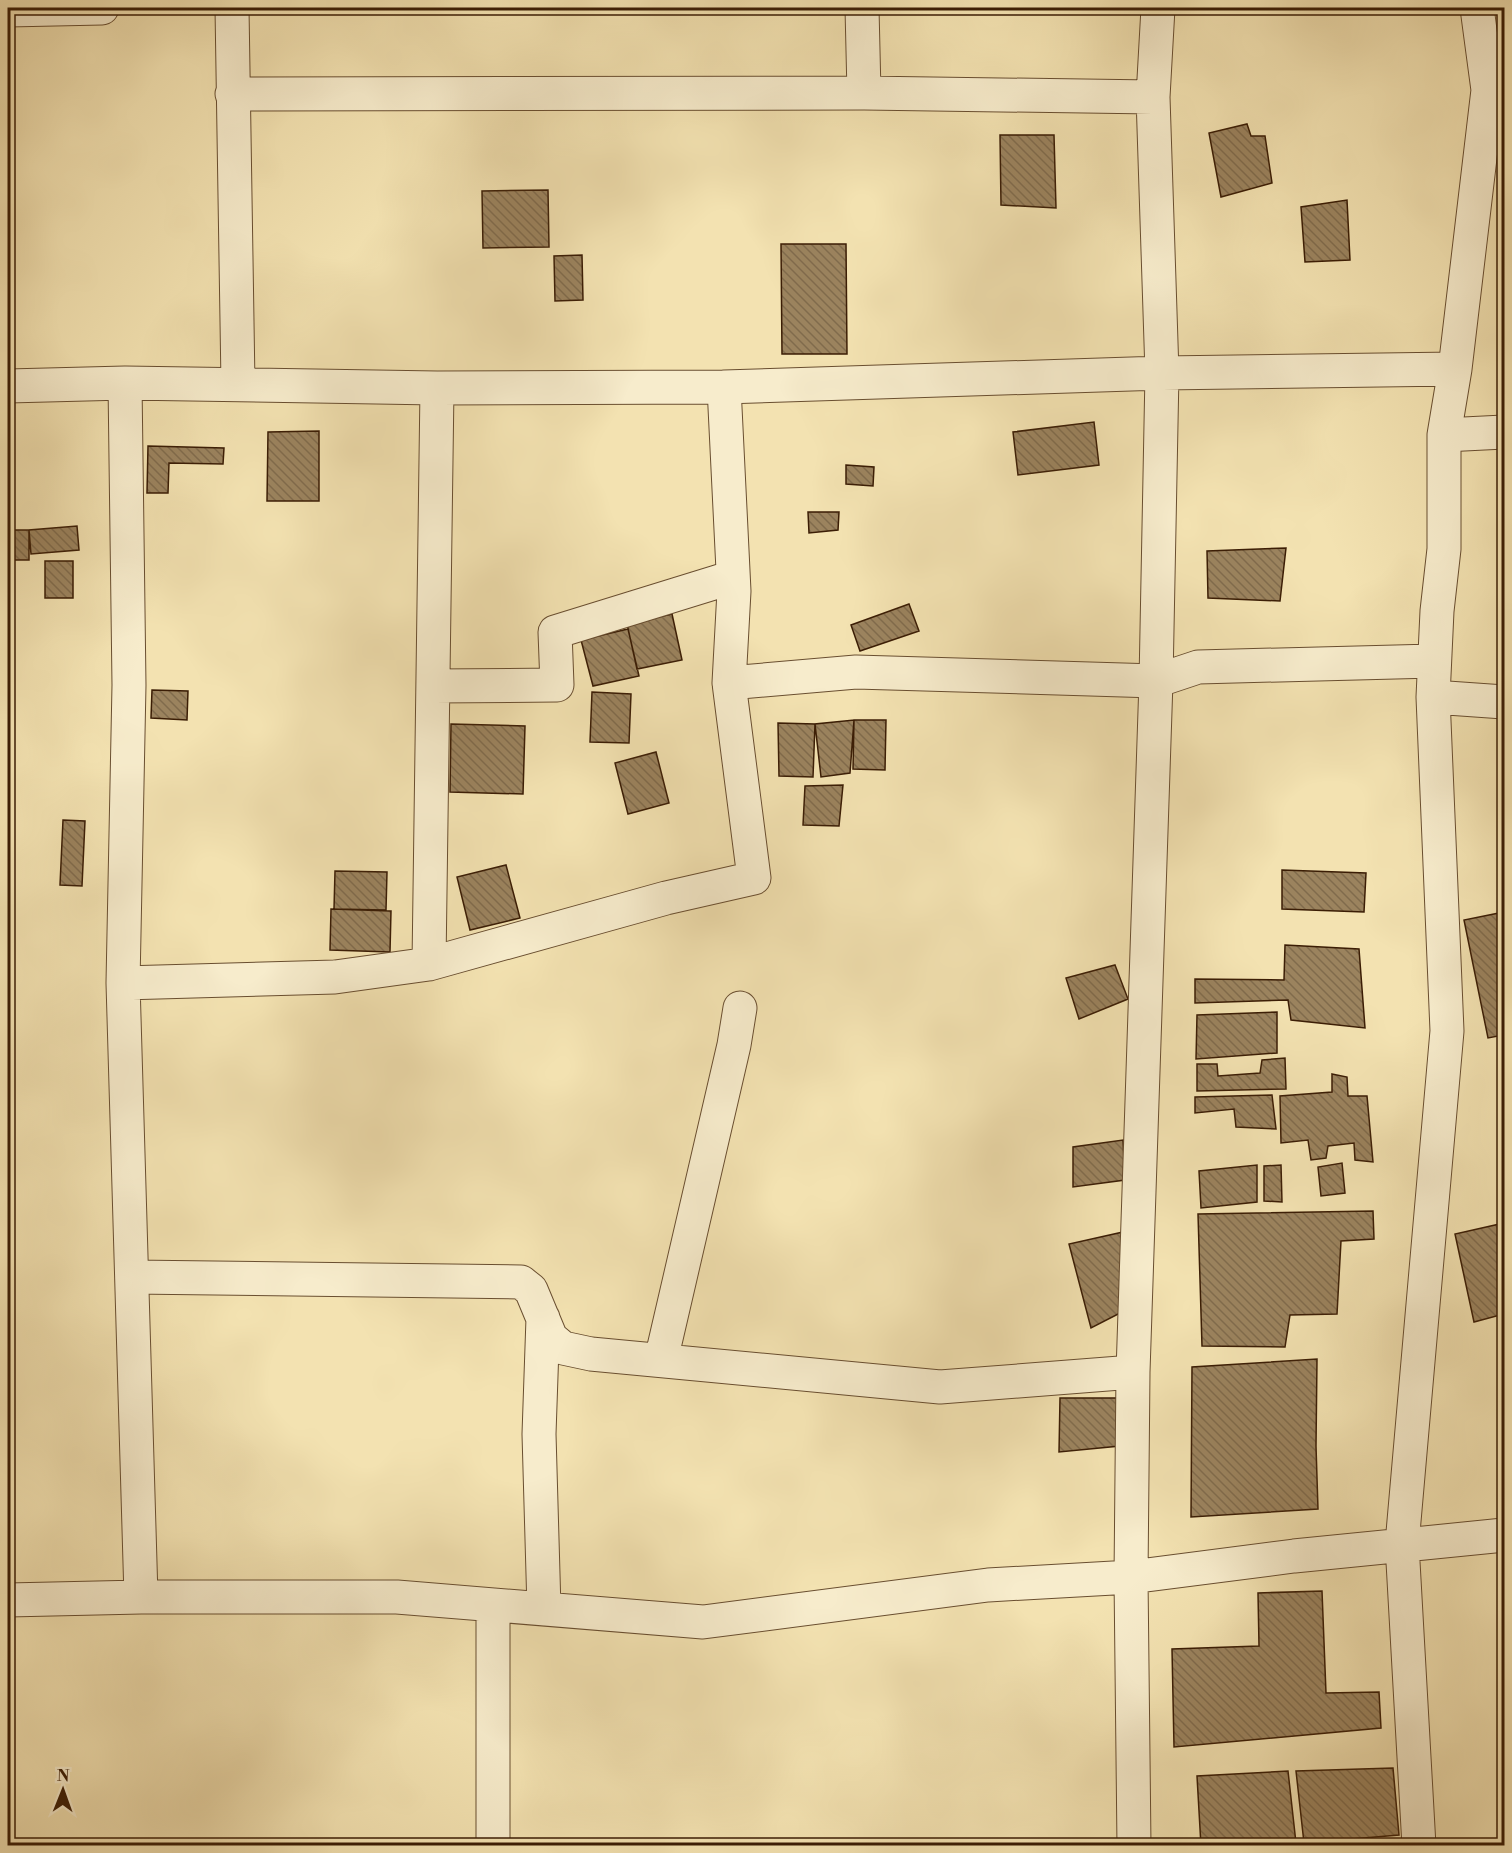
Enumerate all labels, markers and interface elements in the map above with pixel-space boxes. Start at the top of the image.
north arrow [33,1760,93,1820]
text: N [57,1766,70,1786]

